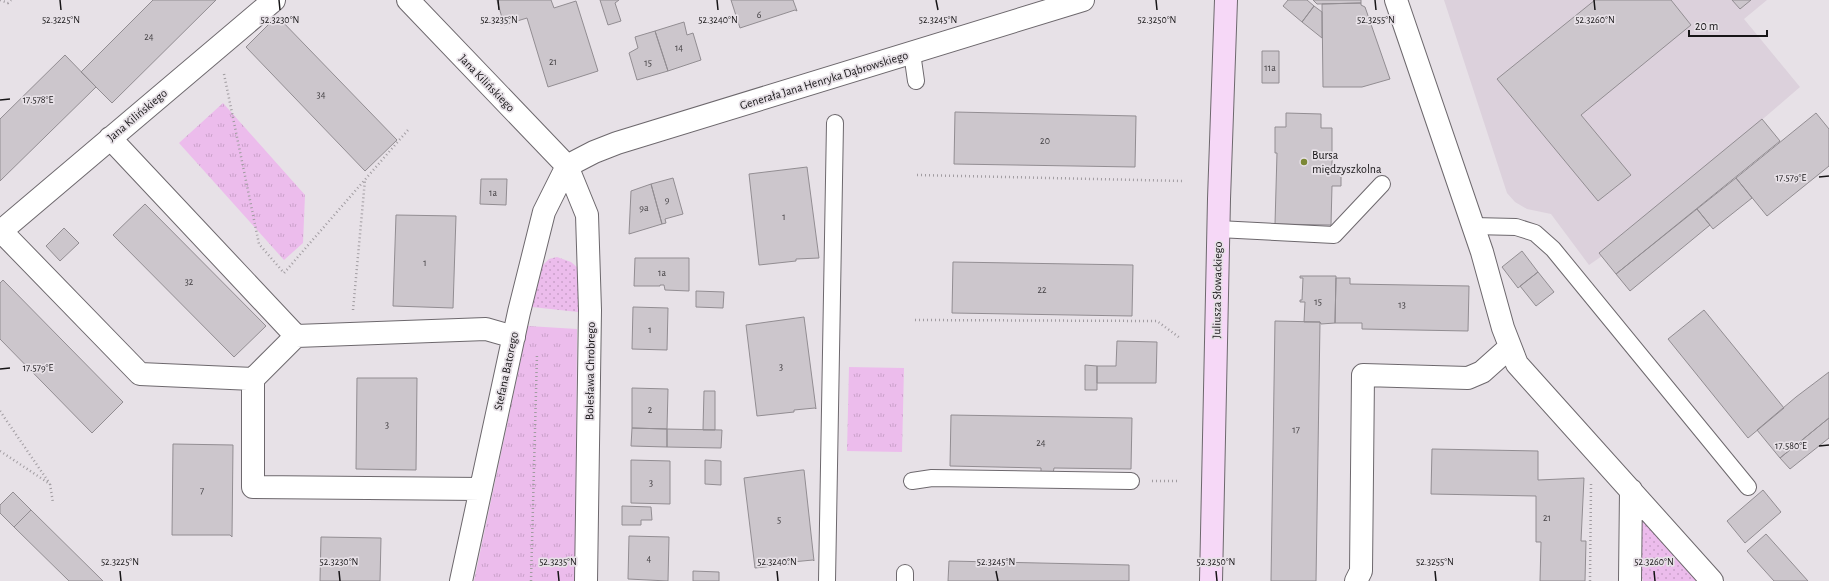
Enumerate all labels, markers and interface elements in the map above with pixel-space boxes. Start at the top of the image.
house number: 6 [757,10,762,20]
scale bar [1689,12,1767,38]
text: 52.3225°N [42,15,80,25]
text: 52.3230°N [261,15,299,25]
text: 52.3235°N [480,15,518,25]
text: 52.3240°N [698,15,738,25]
text: 52.3245°N [919,15,957,25]
text: 52.3250°N [1138,15,1176,25]
text: 52.3255°N [1357,15,1395,25]
text: 52.3260°N [1575,15,1615,25]
text: 20 m [1695,20,1718,32]
house number: 24 [144,32,154,42]
house number: 14 [675,43,683,53]
street label: Generała Jana Henryka Dąbrowskiego [738,49,910,112]
street label: Jana Kilińskiego [457,52,517,114]
house number: 21 [549,57,557,67]
house number: 15 [644,58,652,68]
house number: 11a [1264,63,1276,73]
street label: Jana Kilińskiego [105,87,169,143]
house number: 34 [317,90,326,100]
text: 17.578°E [23,95,54,105]
house number: 20 [1040,136,1050,146]
place label: Bursa międzyszkolna [1312,149,1382,176]
marker: Bursa międzyszkolna [1299,157,1309,167]
text: 17.579°E [1776,173,1807,183]
house number: 1a [489,188,497,198]
house number: 9 [665,195,670,205]
house number: 9a [639,203,649,213]
house number: 1 [782,212,786,222]
street label: Juliusza Słowackiego [1210,241,1224,338]
house number: 1 [423,258,427,268]
house number: 1a [658,268,666,278]
house number: 32 [185,277,194,287]
house number: 22 [1037,285,1047,295]
house number: 15 [1314,297,1322,307]
house number: 13 [1398,300,1406,310]
street label: Bolesława Chrobrego [583,322,597,420]
house number: 1 [648,325,652,335]
street label: Stefana Batorego [492,331,520,411]
house number: 3 [779,362,783,372]
text: 17.579°E [23,363,54,373]
house number: 2 [648,405,653,415]
house number: 3 [385,420,389,430]
house number: 17 [1292,425,1300,435]
house number: 24 [1036,438,1046,448]
text: 17.580°E [1775,441,1807,451]
house number: 3 [649,478,653,488]
house number: 7 [200,486,204,496]
house number: 21 [1543,513,1551,523]
house number: 5 [777,515,781,525]
house number: 4 [647,554,652,564]
text: 52.3225°N [101,557,139,567]
text: 52.3230°N [320,557,358,567]
text: 52.3235°N [539,557,577,567]
text: 52.3240°N [757,557,797,567]
text: 52.3245°N [977,557,1015,567]
text: 52.3250°N [1197,557,1235,567]
text: 52.3255°N [1416,557,1454,567]
text: 52.3260°N [1634,557,1674,567]

